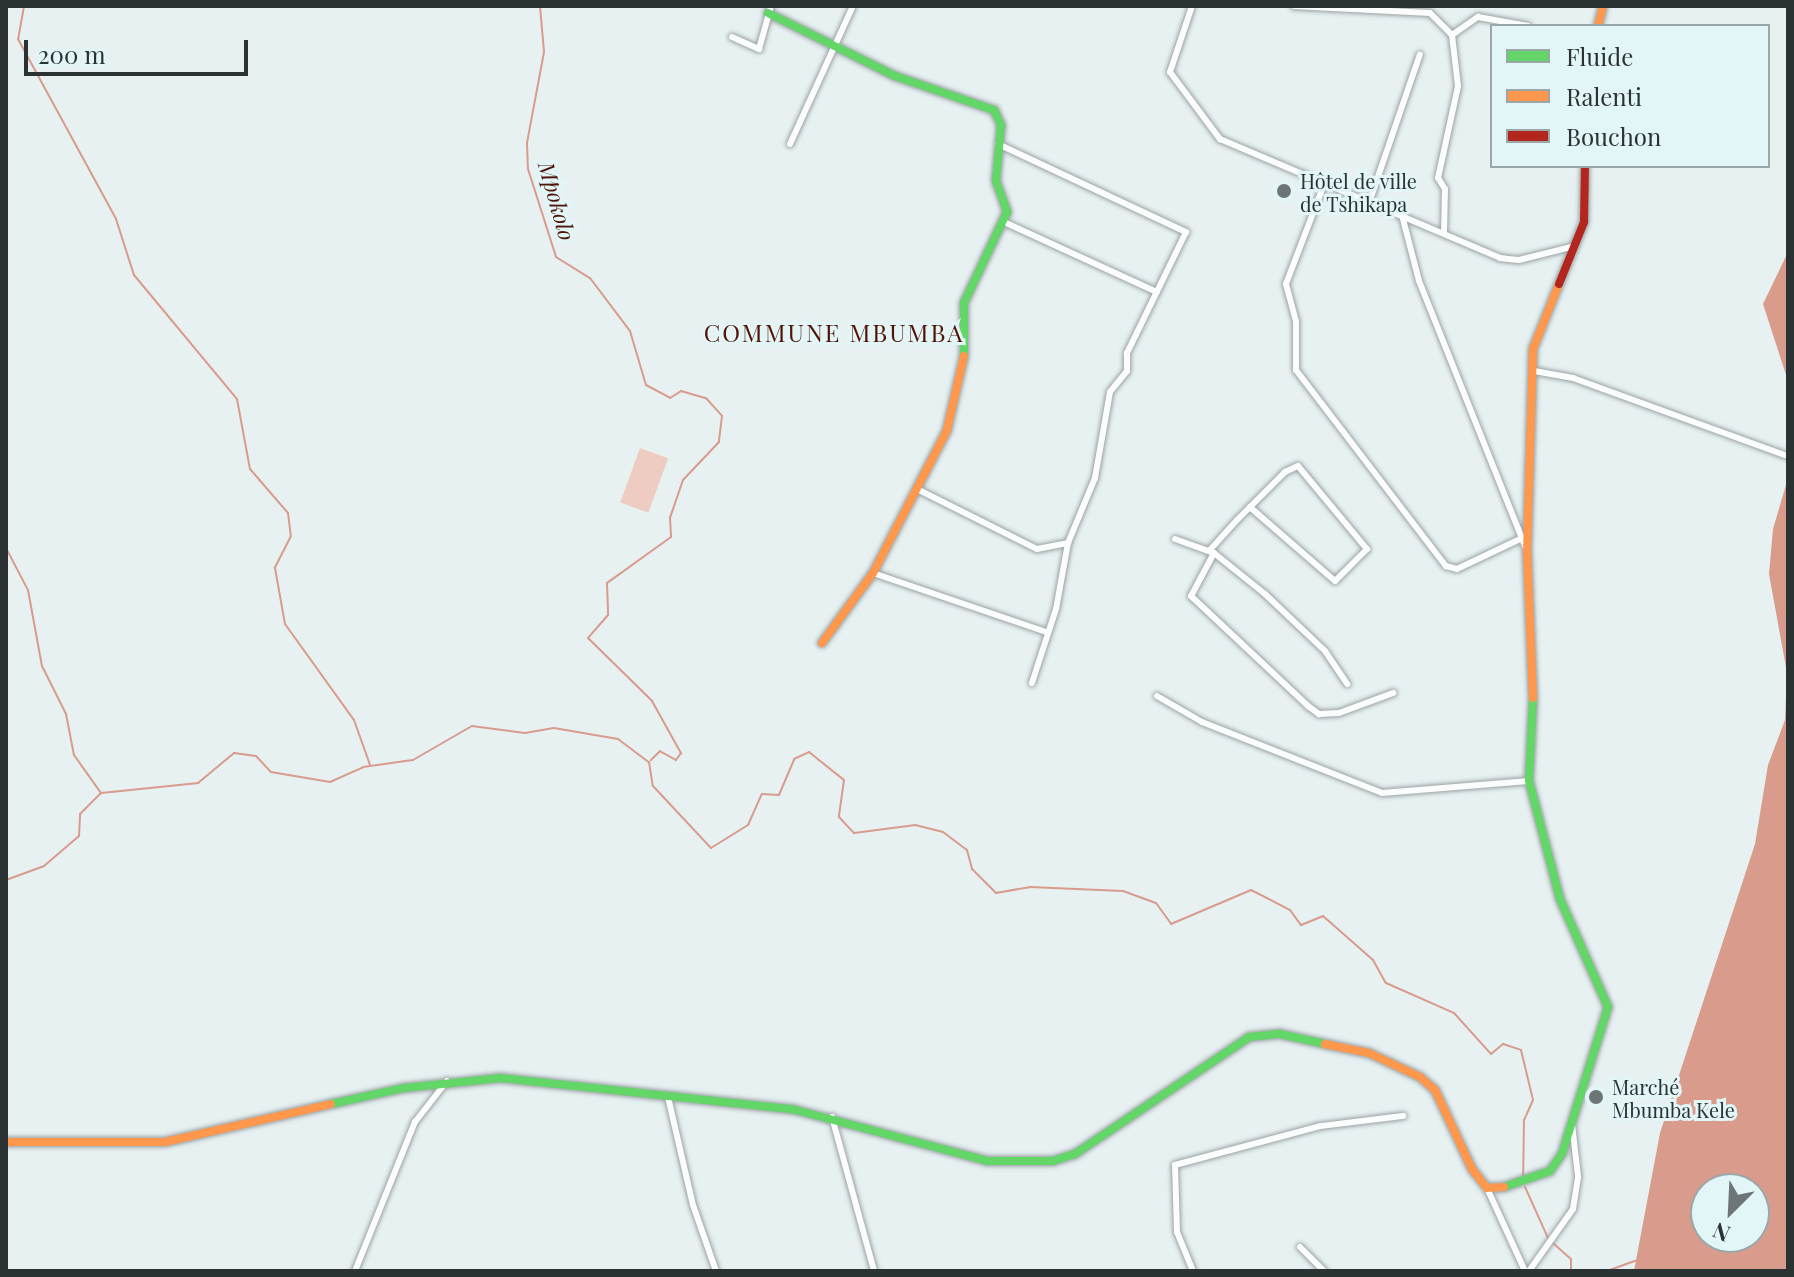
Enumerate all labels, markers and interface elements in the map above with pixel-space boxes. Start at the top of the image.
scale bar [28,24,252,74]
legend [1490,24,1770,168]
text: 200 m [38,38,106,70]
text: Fluide [1566,40,1633,72]
text: Ralenti [1566,80,1642,112]
text: Bouchon [1566,120,1661,152]
water label: Mpokolo [533,159,581,243]
place label: Hôtel de ville de Tshikapa [1300,168,1417,215]
marker: Hôtel de ville de Tshikapa [1275,182,1293,200]
district label: COMMUNE MBUMBA [704,319,964,347]
place label: Marché Mbumba Kele [1612,1074,1735,1121]
marker: Marché Mbumba Kele [1587,1088,1605,1106]
north arrow [1690,1173,1770,1253]
text: N [1708,1216,1734,1250]

